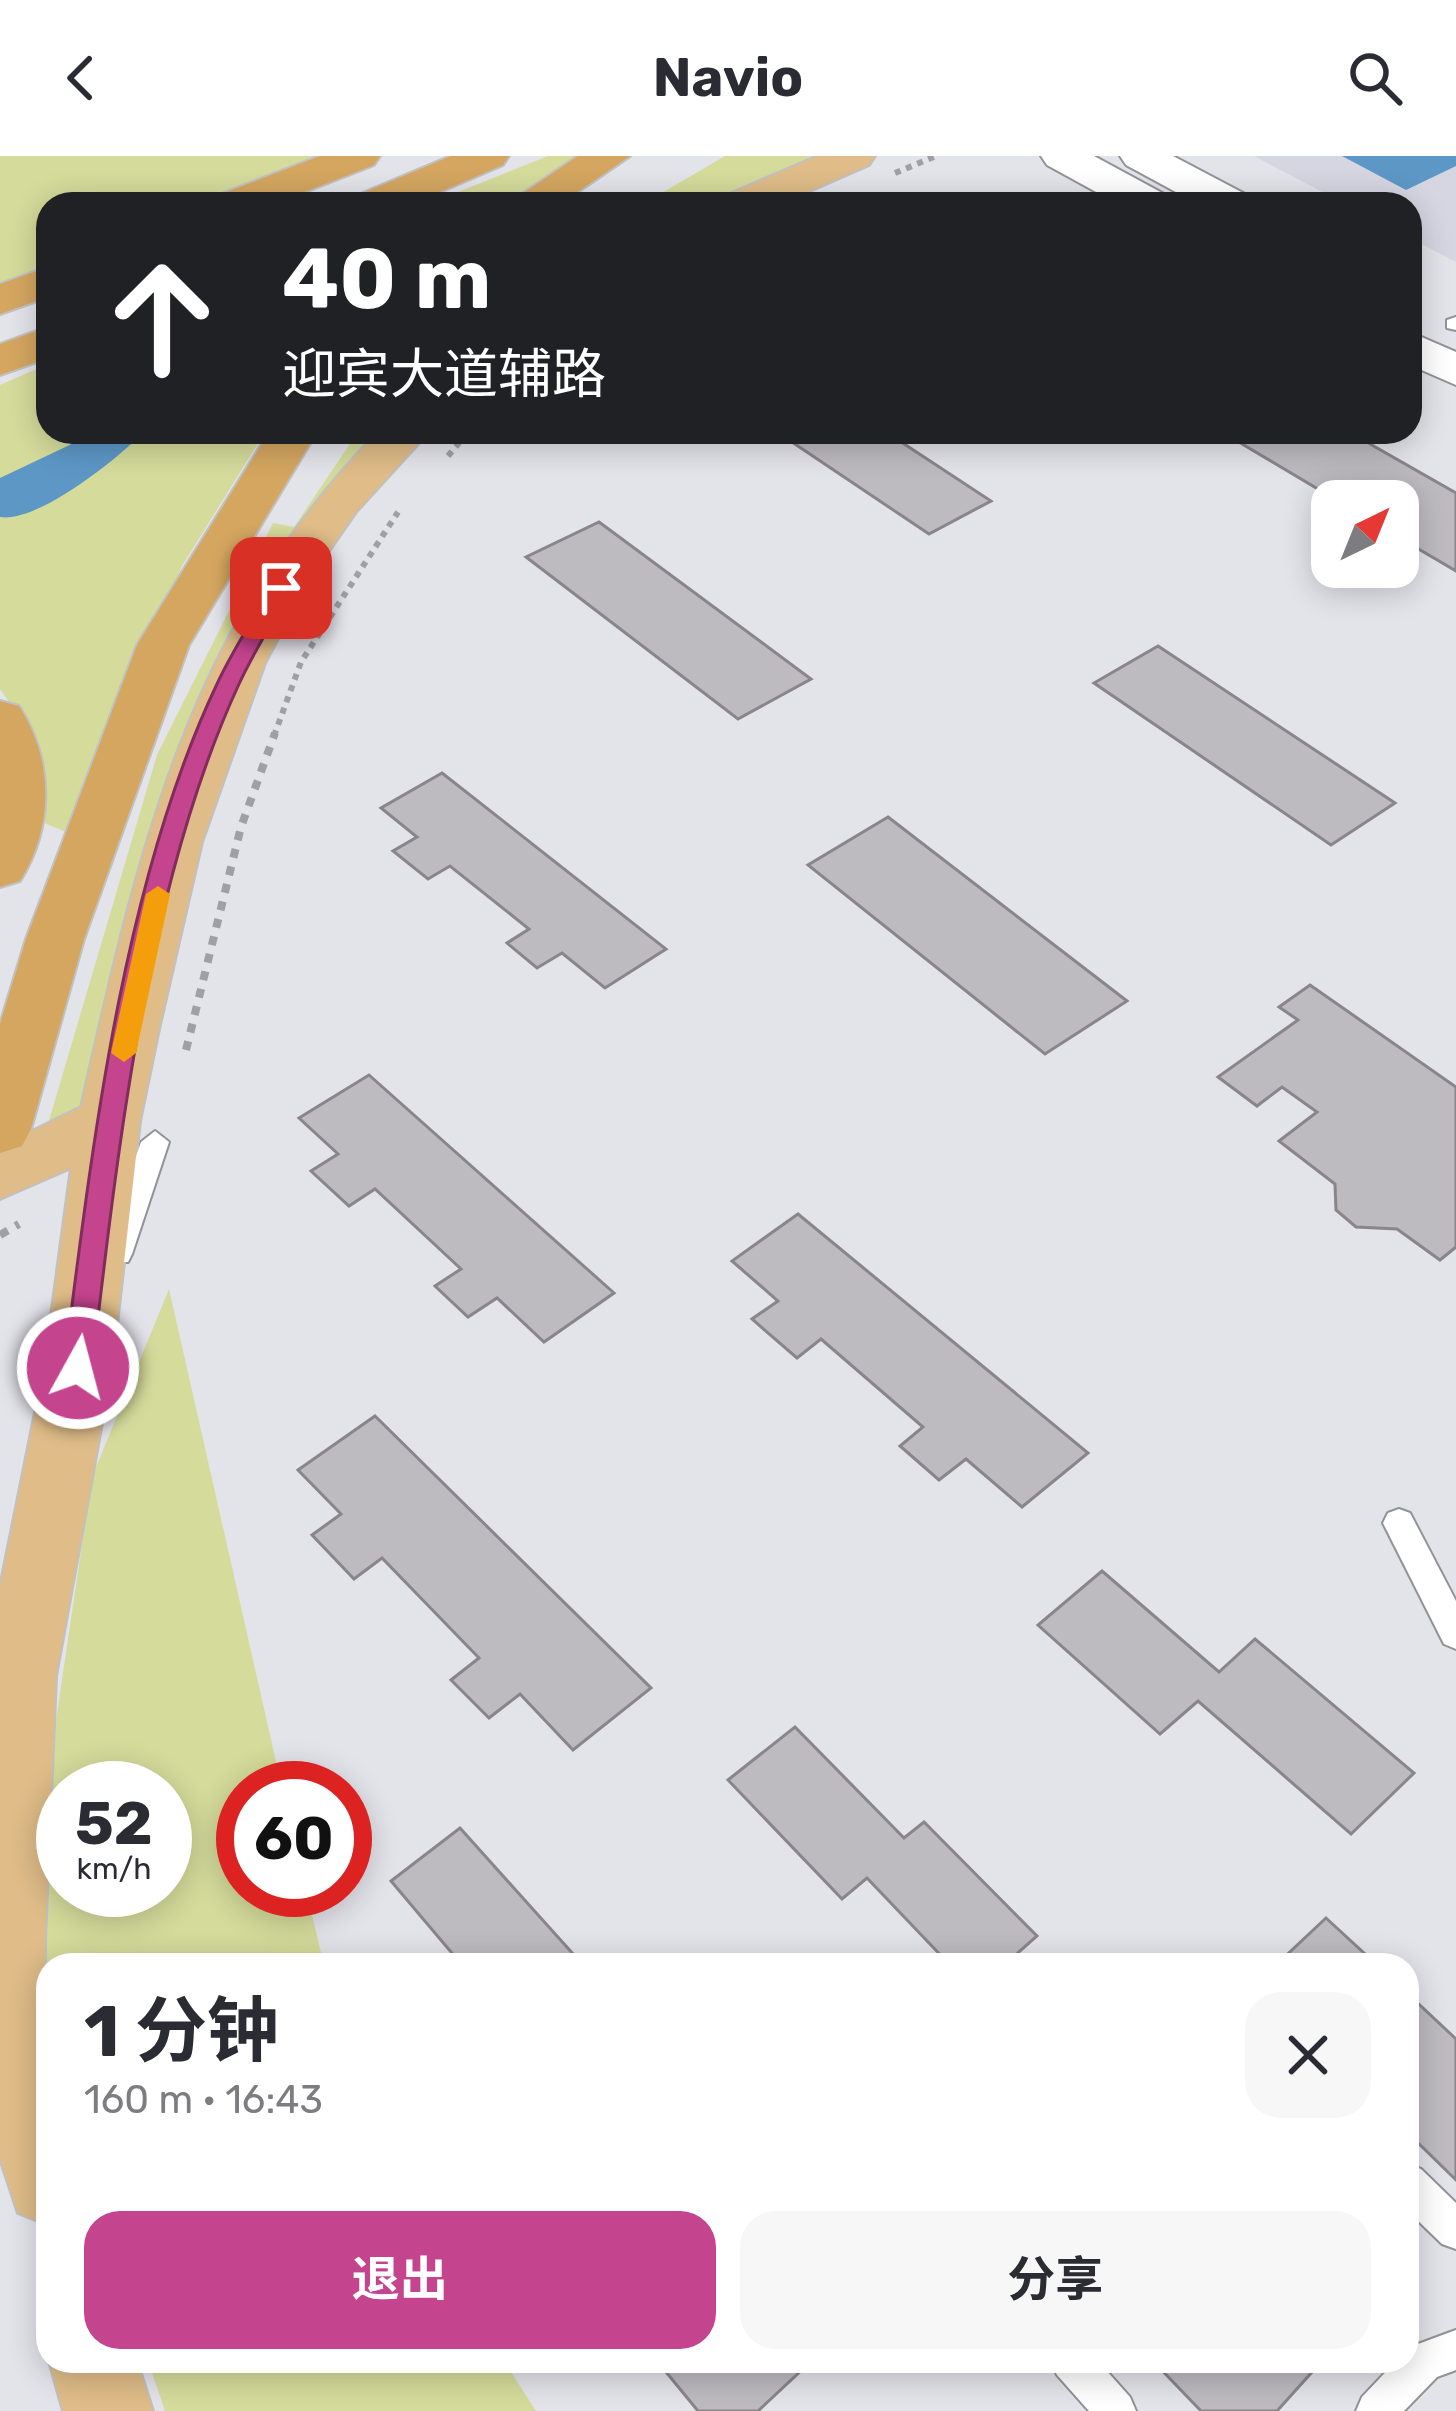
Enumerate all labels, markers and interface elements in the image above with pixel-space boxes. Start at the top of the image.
icon: back [48,45,114,111]
icon: search [1342,45,1408,111]
text: Navio [653,46,803,110]
text: 40 m [282,229,491,329]
icon: ahead [84,240,240,396]
text: 迎宾大道辅路 [282,343,606,407]
north arrow [1311,480,1419,588]
map controls [1311,480,1419,588]
pin [230,537,332,639]
icon: arrive [248,555,314,621]
position arrow [15,1305,141,1431]
speed limit sign: 60 [216,1761,372,1917]
text: 52 [75,1788,153,1859]
text: km/h [77,1851,151,1887]
text: 1 分钟 [84,1989,279,2074]
button: close [1245,1992,1371,2118]
text: 160 m · 16:43 [84,2077,323,2123]
button: 退出 [84,2211,716,2349]
button: 分享 [740,2211,1371,2349]

